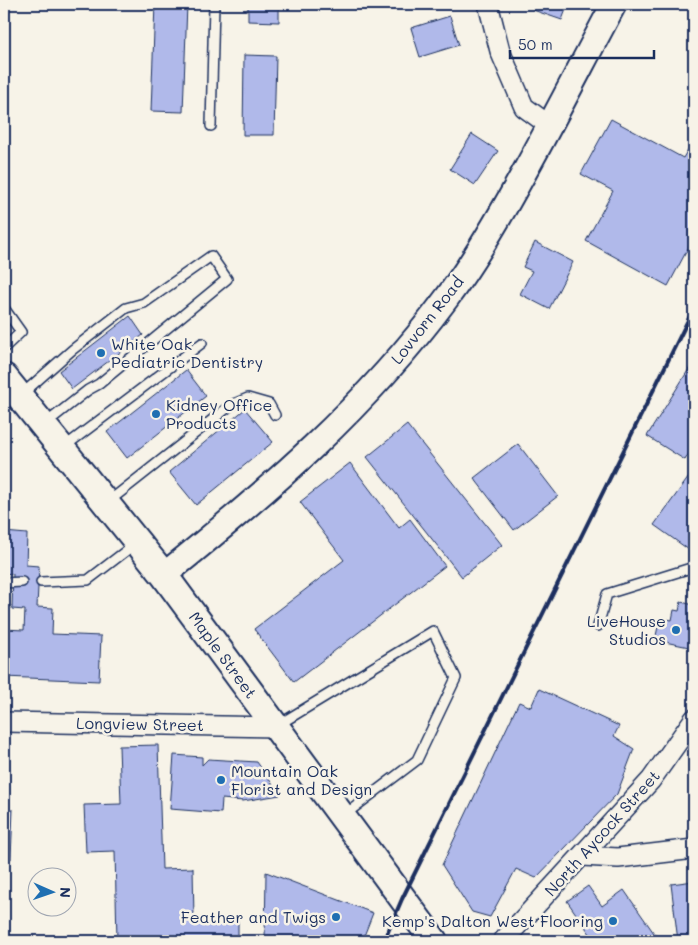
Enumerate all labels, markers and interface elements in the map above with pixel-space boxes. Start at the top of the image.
scale bar [510,28,654,60]
text: 50 m [518,34,553,54]
street label: Lovvorn Road [386,271,468,368]
place label: White Oak Pediatric Dentistry [111,333,263,372]
marker: White Oak Pediatric Dentistry [95,347,107,359]
place label: Kidney Office Products [166,394,272,433]
marker: Kidney Office Products [150,408,162,420]
street label: Maple Street [185,607,262,702]
place label: LiveHouse Studios [587,610,666,649]
marker: LiveHouse Studios [670,624,682,636]
street label: Longview Street [76,712,204,735]
place label: Mountain Oak Florist and Design [231,760,372,799]
street label: North Aycock Street [539,765,664,900]
marker: Mountain Oak Florist and Design [215,774,227,786]
north arrow [28,868,78,918]
text: N [56,887,75,898]
place label: Feather and Twigs [181,906,326,927]
place label: Kemp's Dalton West Flooring [382,910,603,931]
marker: Feather and Twigs [330,911,342,923]
marker: Kemp's Dalton West Flooring [607,915,619,927]

